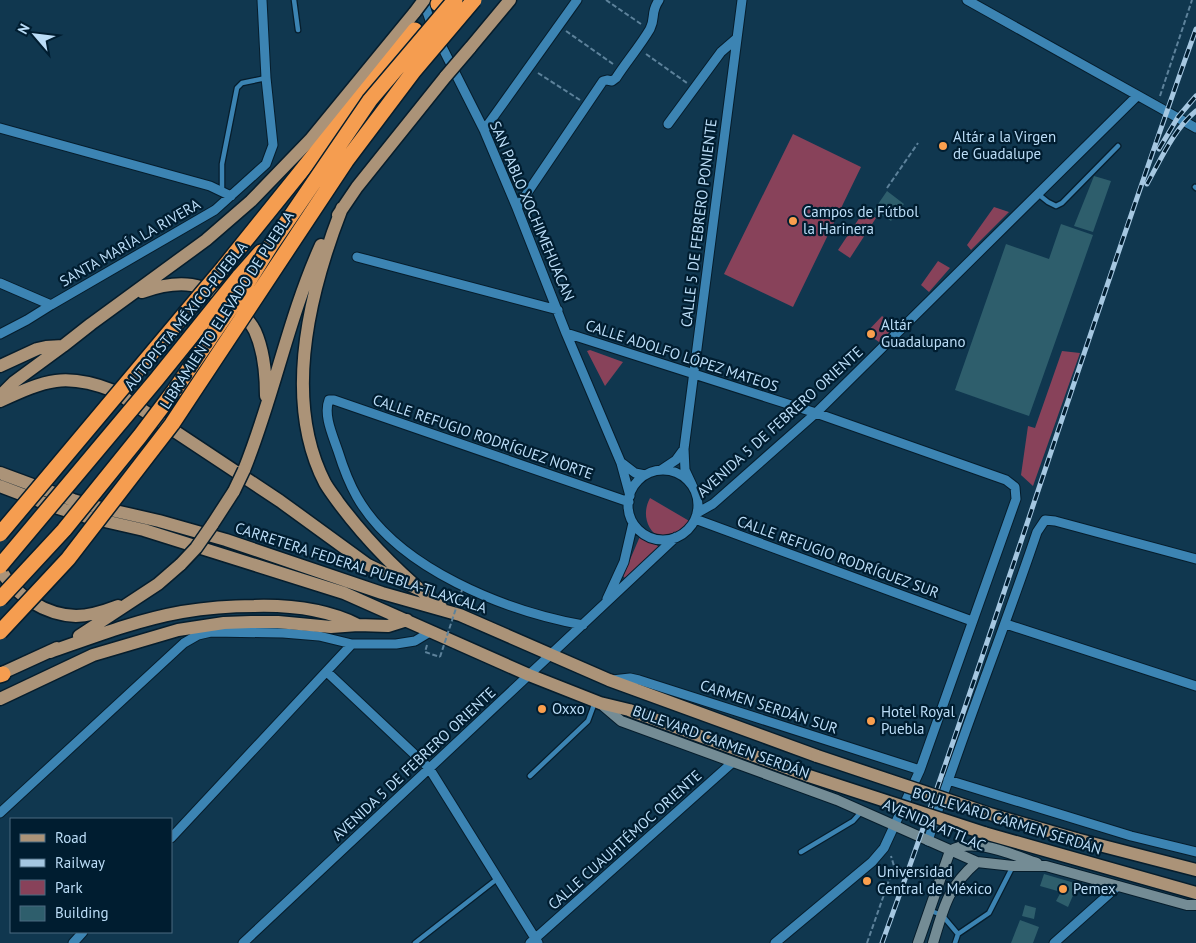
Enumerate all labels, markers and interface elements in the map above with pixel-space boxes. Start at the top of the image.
north arrow [10,10,60,60]
text: N [13,21,34,37]
street label: SAN PABLO XOCHIMEHUACAN [486,118,579,304]
street label: CALLE 5 DE FEBRERO PONIENTE [676,118,721,328]
place label: Altár a la Virgen de Guadalupe [953,127,1056,163]
marker: Altár a la Virgen de Guadalupe [937,140,949,152]
street label: SANTA MARÍA LA RIVERA [56,194,204,291]
place label: Campos de Fútbol la Harinera [803,202,919,238]
street label: LIBRAMIENTO ELEVADO DE PUEBLA [155,207,298,412]
marker: Campos de Fútbol la Harinera [787,215,799,227]
street label: AUTOPISTA MÉXICO-PUEBLA [120,237,252,394]
street label: CALLE ADOLFO LÓPEZ MATEOS [583,315,781,396]
place label: Altár Guadalupano [881,315,965,351]
marker: Altár Guadalupano [865,328,877,340]
street label: AVENIDA 5 DE FEBRERO ORIENTE [693,342,867,501]
street label: CALLE REFUGIO RODRÍGUEZ NORTE [371,390,596,483]
street label: CALLE REFUGIO RODRÍGUEZ SUR [735,511,942,602]
street label: CARRETERA FEDERAL PUEBLA-TLAXCALA [233,518,490,617]
street label: CARMEN SERDÁN SUR [698,675,841,738]
street label: AVENIDA 5 DE FEBRERO ORIENTE [328,683,499,845]
place label: Oxxo [552,699,585,718]
street label: BULEVARD CARMEN SERDÁN [630,701,812,782]
place label: Hotel Royal Puebla [881,702,956,738]
marker: Oxxo [536,703,548,715]
marker: Hotel Royal Puebla [865,715,877,727]
street label: CALLE CUAUHTÉMOC ORIENTE [544,766,705,914]
street label: BOULEVARD CARMEN SERDÁN [910,783,1104,858]
street label: AVENIDA ATTLAC [880,794,988,855]
legend [10,818,172,933]
text: Road [55,828,87,847]
text: Railway [55,853,105,872]
place label: Universidad Central de México [877,862,992,898]
marker: Universidad Central de México [861,875,873,887]
text: Park [55,878,83,897]
place label: Pemex [1073,879,1116,898]
marker: Pemex [1057,883,1069,895]
text: Building [55,903,109,922]

